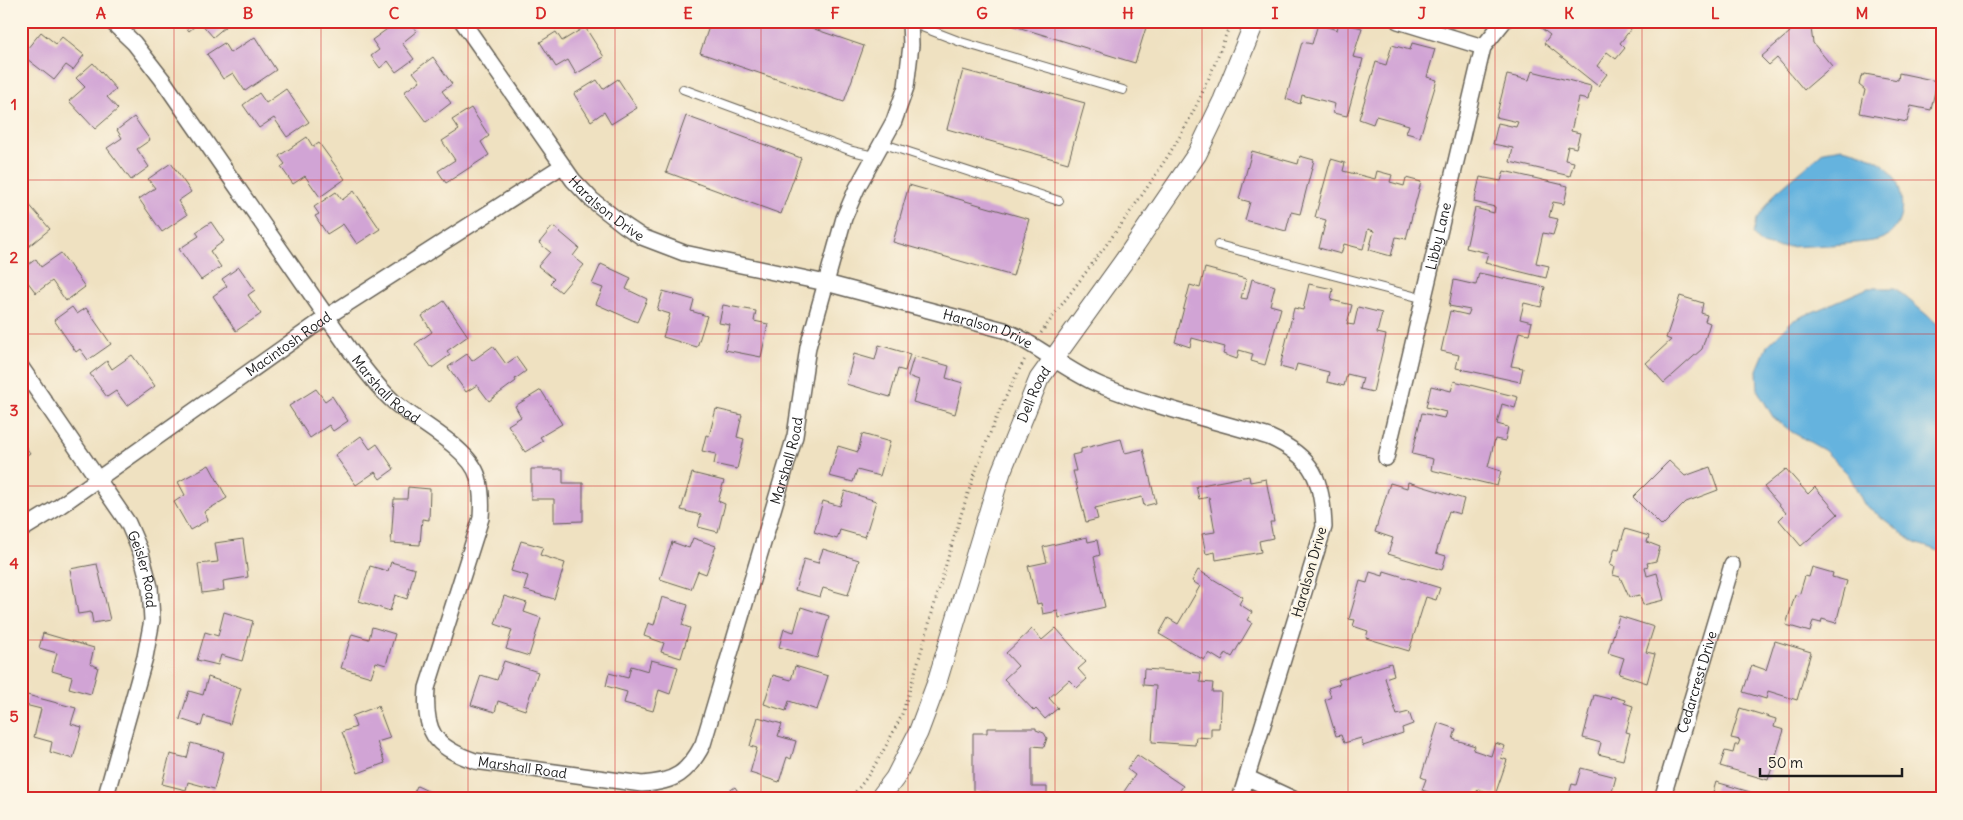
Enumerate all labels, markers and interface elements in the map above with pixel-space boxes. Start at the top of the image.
text: A [96,3,106,23]
text: B [243,3,254,23]
text: C [389,3,400,23]
text: D [535,3,547,23]
text: E [683,3,693,23]
text: F [830,3,840,23]
text: G [976,3,988,23]
text: H [1122,3,1134,23]
text: I [1272,3,1279,23]
text: J [1418,3,1427,23]
text: K [1564,3,1574,23]
text: L [1711,3,1720,23]
text: M [1856,3,1869,23]
text: 1 [11,94,17,114]
street label: Haralson Drive [565,172,648,245]
street label: Libby Lane [1422,201,1455,272]
text: 2 [10,247,19,267]
street label: Haralson Drive [941,305,1036,352]
street label: Macintosh Road [242,307,335,380]
street label: Marshall Road [348,352,424,427]
street label: Dell Road [1013,363,1054,425]
text: 3 [9,400,19,420]
street label: Marshall Road [766,416,807,507]
street label: Haralson Drive [1287,525,1331,619]
street label: Geisler Road [123,528,160,608]
text: 4 [9,553,19,573]
street label: Cedarcrest Drive [1673,629,1721,735]
text: 5 [9,706,19,726]
scale bar [1760,745,1903,777]
street label: Marshall Road [477,752,568,783]
text: 50 m [1768,753,1803,772]

